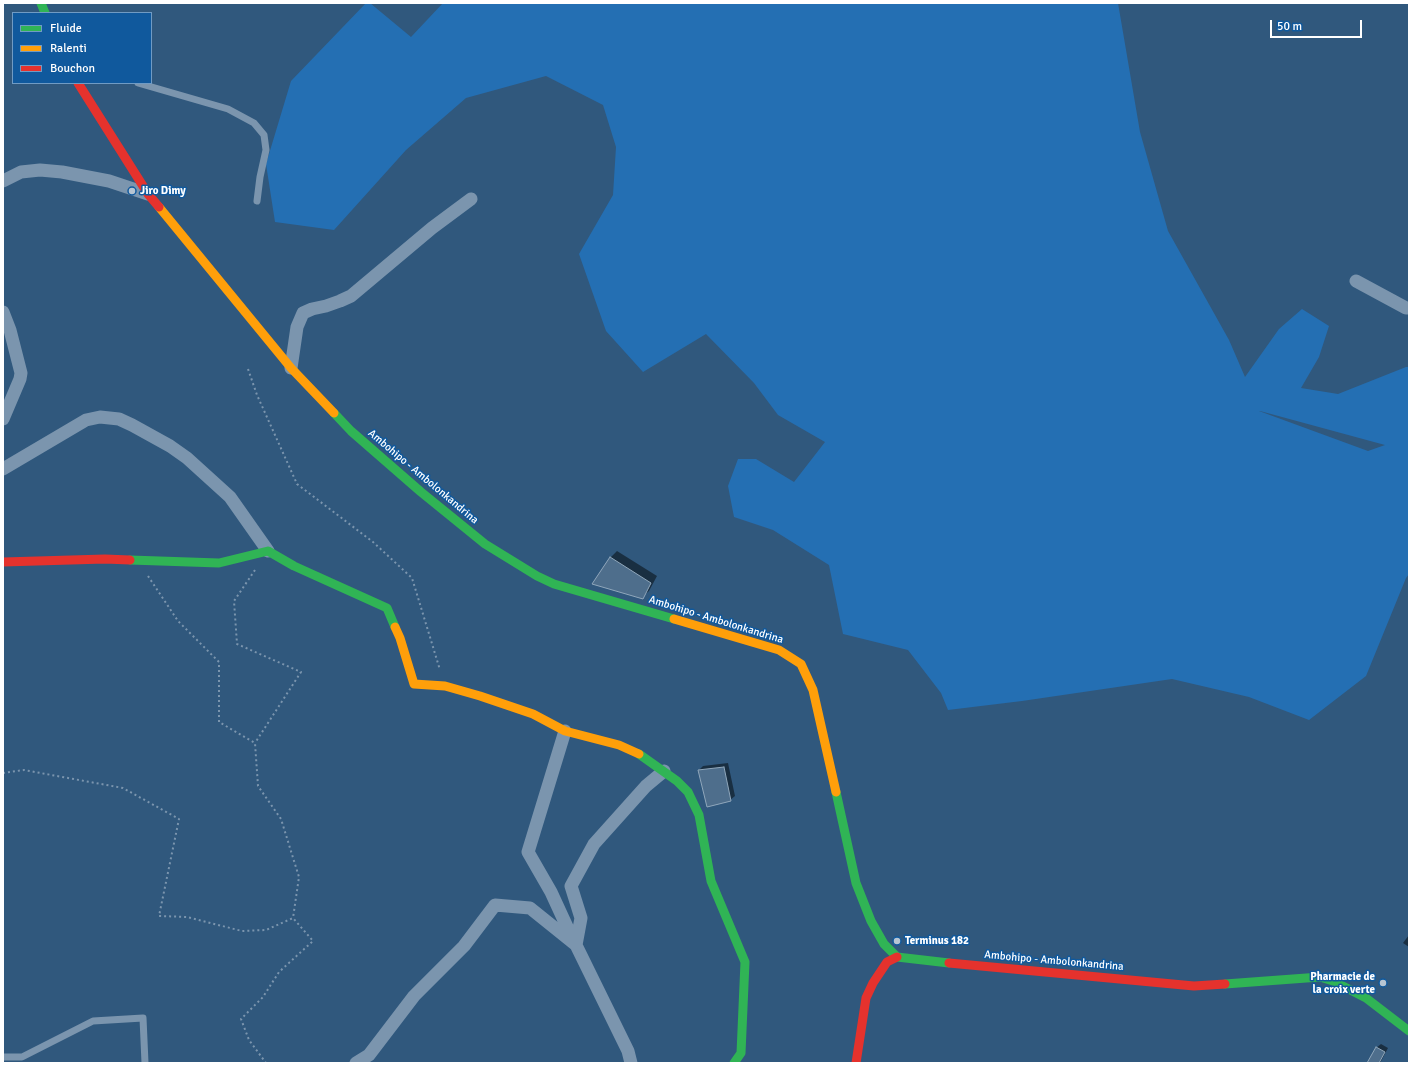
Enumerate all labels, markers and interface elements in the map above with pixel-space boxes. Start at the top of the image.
legend [12,12,152,84]
scale bar [1272,12,1364,38]
text: 50 m [1277,19,1302,34]
text: Fluide [50,21,82,36]
text: Ralenti [50,41,87,56]
text: Bouchon [50,61,95,76]
place label: Jiro Dimy [140,184,186,198]
marker: Jiro Dimy [127,186,137,196]
street label: Ambohipo - Ambolonkandrina [365,427,481,527]
street label: Ambohipo - Ambolonkandrina [647,593,785,647]
place label: Terminus 182 [905,934,969,948]
marker: Terminus 182 [892,936,902,946]
street label: Ambohipo - Ambolonkandrina [984,948,1124,974]
place label: Pharmacie de la croix verte [1310,970,1375,996]
marker: Pharmacie de la croix verte [1378,978,1388,988]

